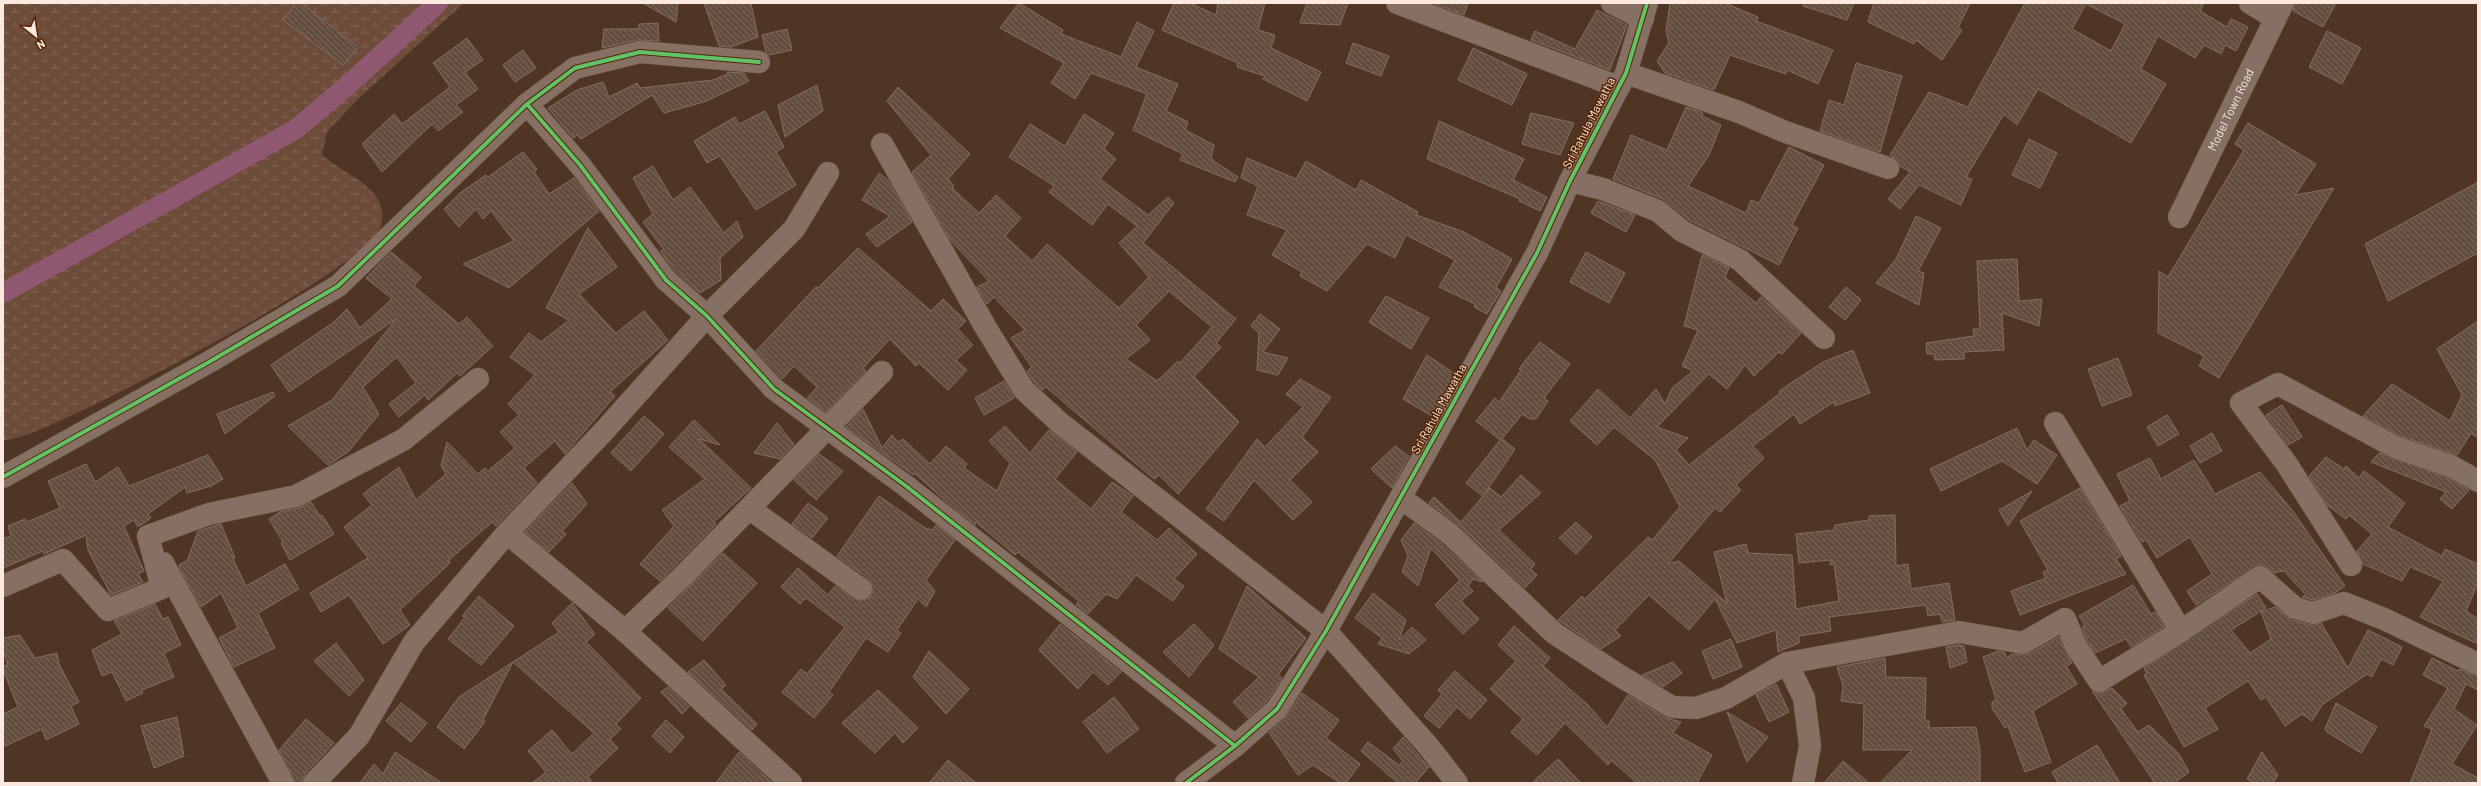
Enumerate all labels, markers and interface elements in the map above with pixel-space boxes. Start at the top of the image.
north arrow [16,16,56,56]
text: N [35,38,48,53]
street label: Model Town Road [2204,66,2256,153]
street label: Sri Rahula Mawatha [1559,74,1617,171]
street label: Sri Rahula Mawatha [1408,361,1469,456]

